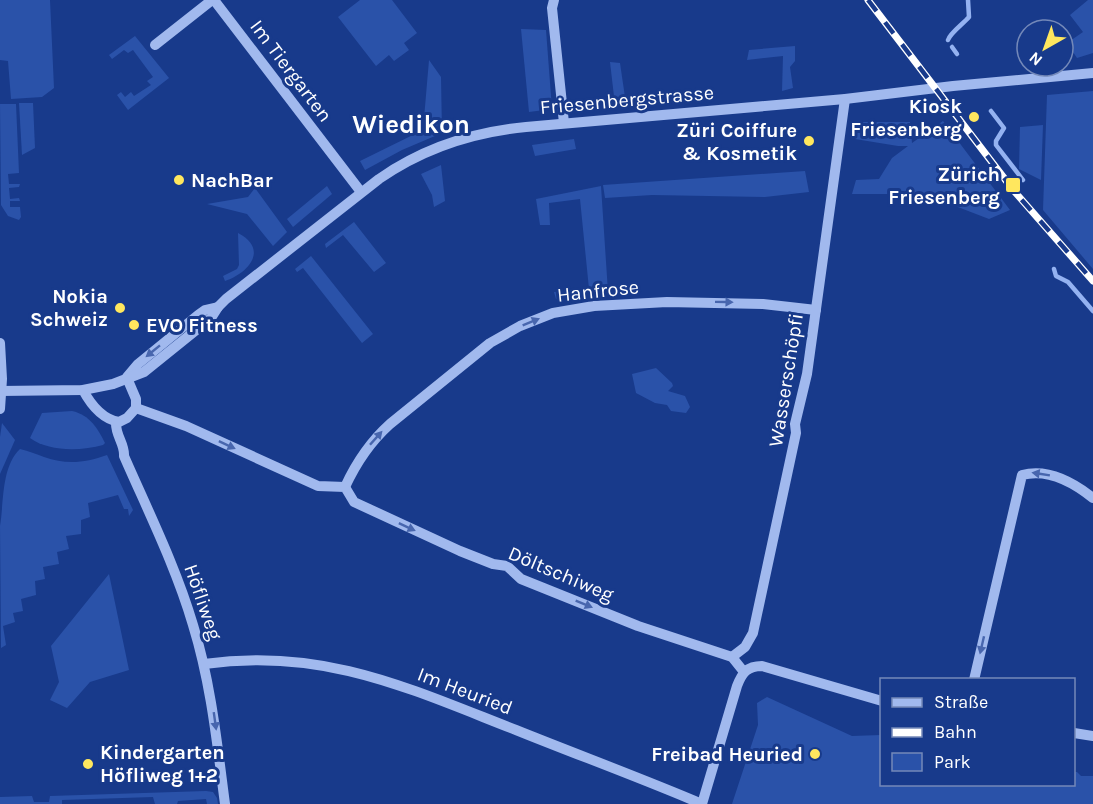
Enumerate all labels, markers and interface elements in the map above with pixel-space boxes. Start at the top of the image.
street label: Im Tiergarten [245,16,337,126]
north arrow [1015,18,1075,78]
text: N [1025,48,1046,70]
street label: Friesenbergstrasse [539,81,715,119]
place label: Kiosk Friesenberg [850,95,962,141]
district label: Wiedikon [352,109,470,140]
marker: Kiosk Friesenberg [967,110,981,124]
place label: Züri Coiffure & Kosmetik [676,119,797,165]
marker: Züri Coiffure & Kosmetik [802,134,816,148]
place label: Zürich Friesenberg [888,163,1000,209]
place label: NachBar [191,169,273,192]
marker: NachBar [172,173,186,187]
marker: Zürich Friesenberg [1004,176,1022,194]
street label: Hanfrose [556,275,640,307]
place label: Nokia Schweiz [30,285,108,331]
one-way arrow [714,297,733,307]
marker: Nokia Schweiz [113,301,127,315]
street label: Wasserschöpfi [764,311,808,449]
place label: EVO Fitness [146,314,258,337]
one-way arrow [522,317,540,326]
marker: EVO Fitness [127,318,141,332]
one-way arrow [145,345,161,358]
one-way arrow [369,431,383,446]
one-way arrow [219,440,237,450]
one-way arrow [1031,469,1050,478]
one-way arrow [399,522,417,532]
street label: Döltschiweg [505,541,617,607]
street label: Höfliweg [179,561,227,643]
one-way arrow [576,599,594,609]
one-way arrow [977,636,987,655]
street label: Im Heuried [414,662,516,720]
legend [880,678,1075,786]
text: Straße [934,691,988,713]
one-way arrow [210,712,219,731]
text: Bahn [934,721,977,743]
place label: Kindergarten Höfliweg 1+2 [100,741,225,787]
place label: Freibad Heuried [651,743,803,766]
marker: Freibad Heuried [808,747,822,761]
text: Park [934,751,971,773]
marker: Kindergarten Höfliweg 1+2 [81,757,95,771]

